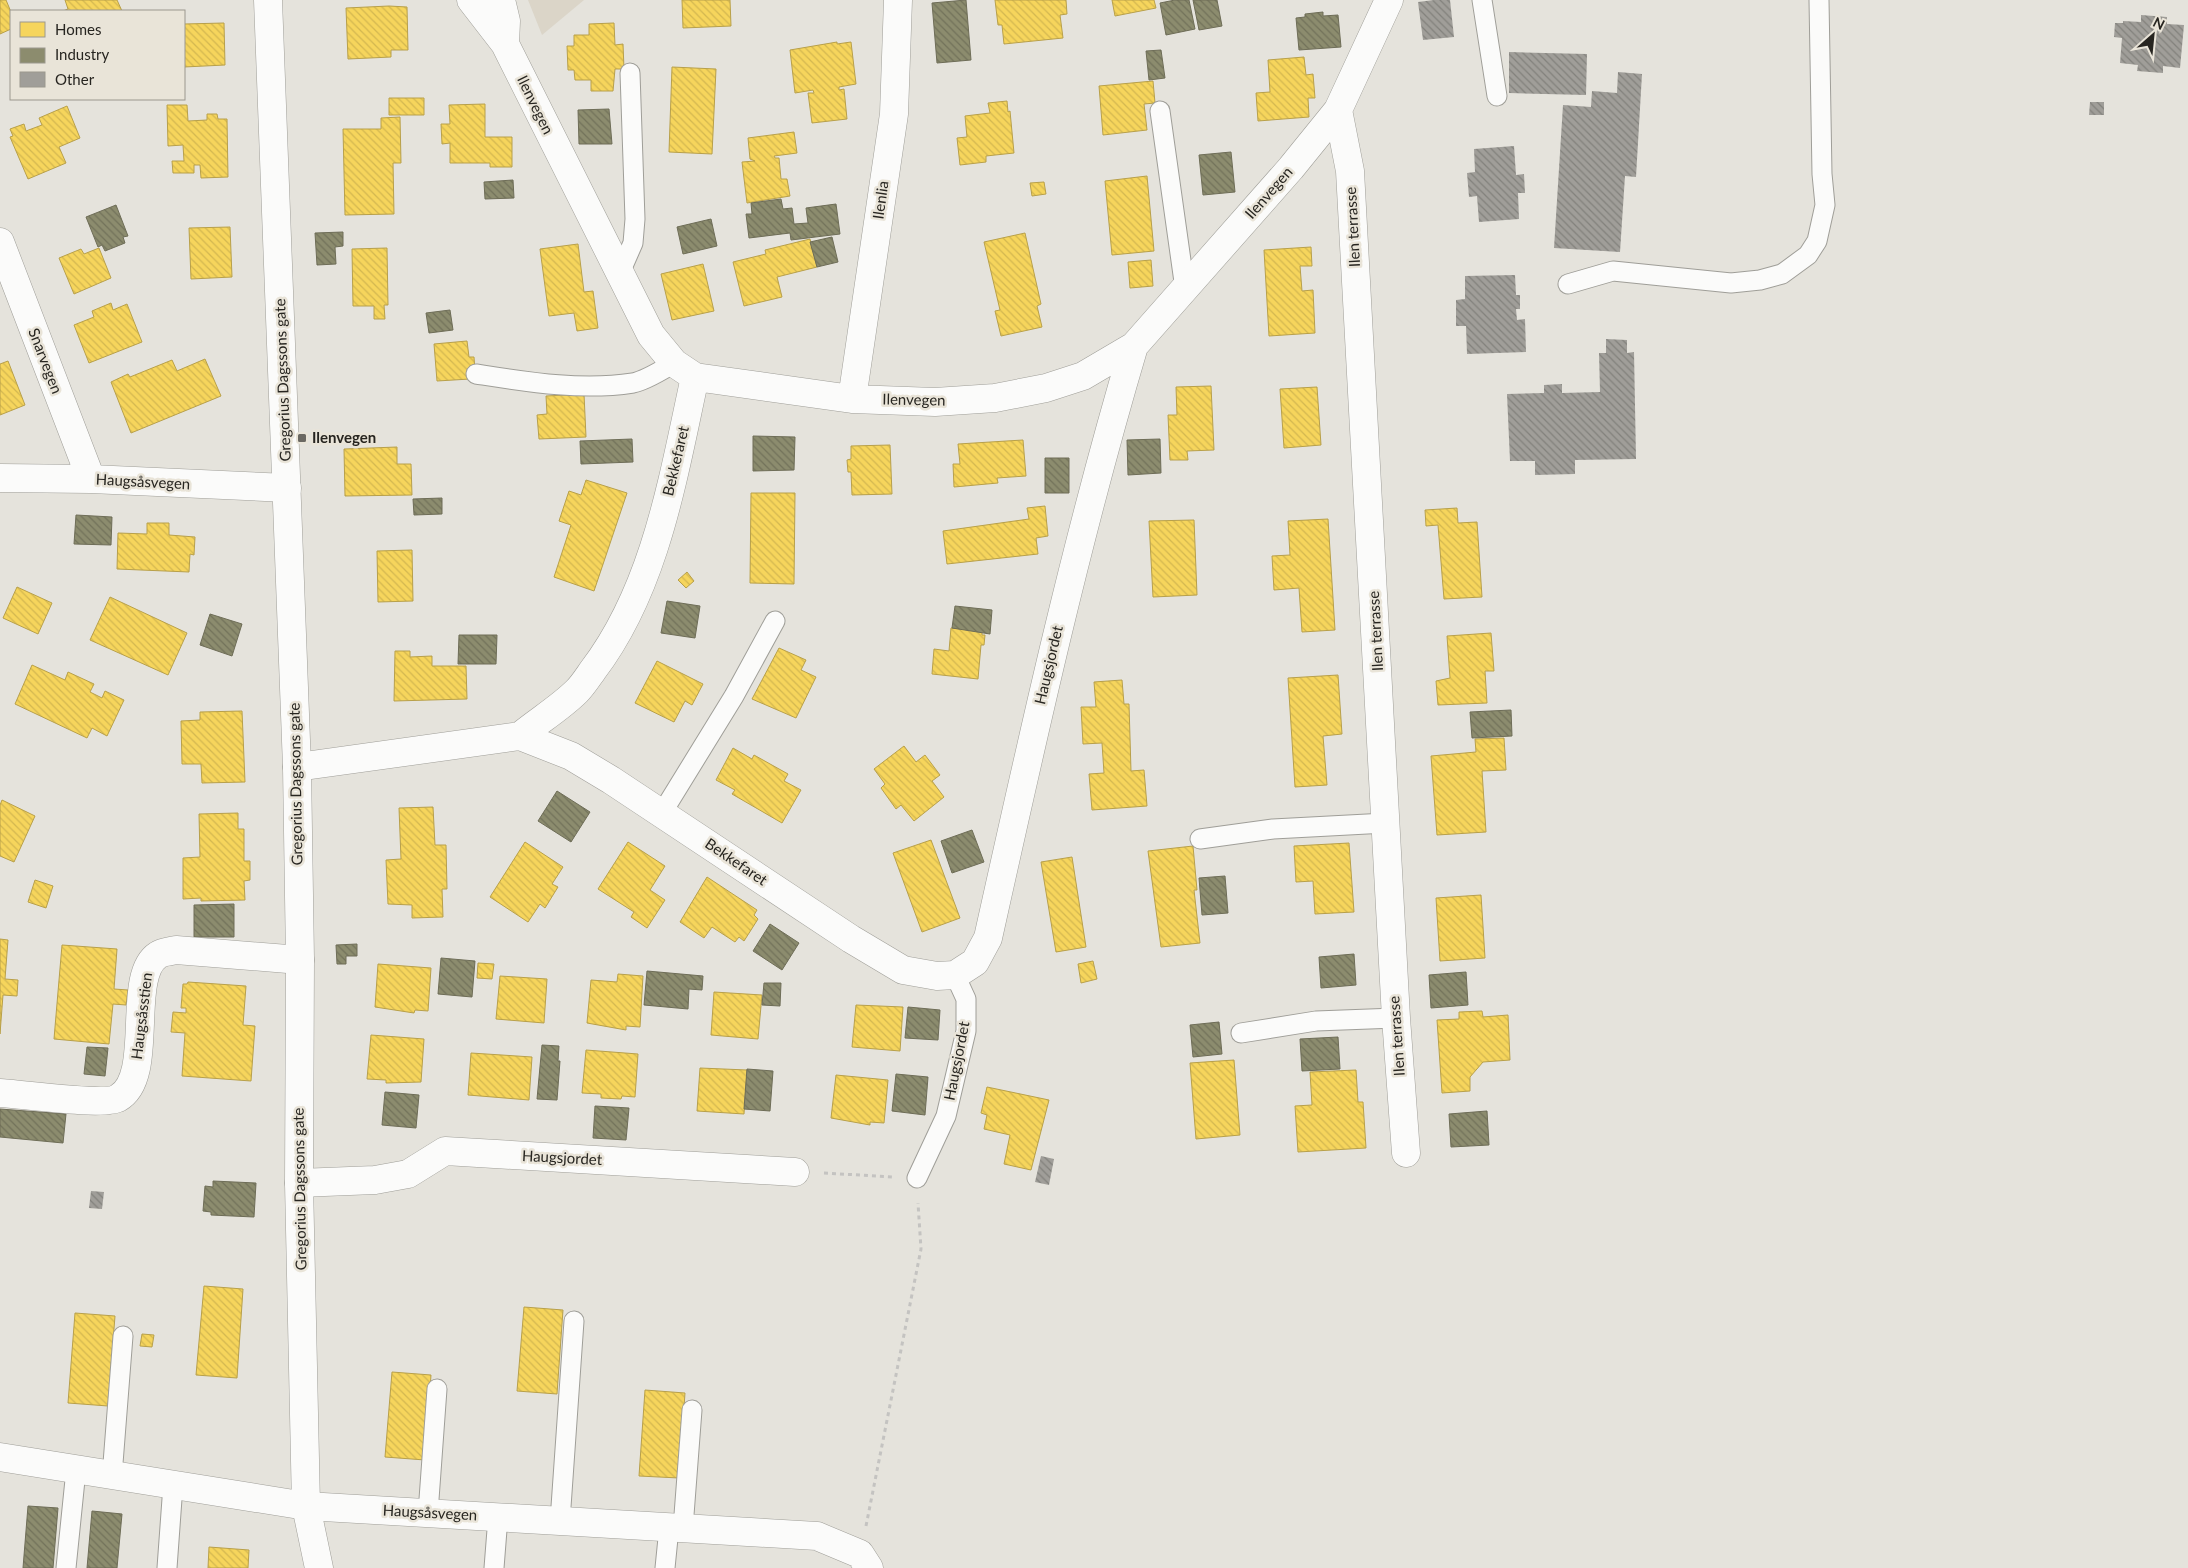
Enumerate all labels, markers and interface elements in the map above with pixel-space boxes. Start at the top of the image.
legend [10,10,185,100]
north arrow [2128,10,2178,60]
text: N [2150,13,2168,33]
text: Homes [55,20,101,38]
text: Industry [55,45,110,63]
text: Other [55,70,95,88]
street label: Ilenvegen [514,72,558,137]
street label: Ilenvegen [1241,163,1296,222]
street label: Ilenlia [868,180,892,220]
street label: Ilen terrasse [1341,186,1363,268]
street label: Gregorius Dagssons gate [270,298,294,462]
street label: Snarvegen [25,325,67,396]
street label: Ilenvegen [882,389,946,409]
street label: Bekkefaret [658,423,692,498]
place label: Ilenvegen [312,428,376,446]
marker: Ilenvegen [296,432,308,444]
street label: Haugsåsvegen [95,470,191,492]
street label: Ilen terrasse [1364,590,1386,672]
street label: Haugsjordet [1030,623,1066,706]
street label: Gregorius Dagssons gate [285,702,305,866]
street label: Bekkefaret [702,834,772,889]
street label: Haugsåsstien [127,971,155,1060]
street label: Ilen terrasse [1384,995,1408,1077]
street label: Haugsjordet [940,1019,973,1102]
street label: Gregorius Dagssons gate [289,1107,309,1271]
street label: Haugsjordet [522,1146,603,1168]
street label: Haugsåsvegen [382,1501,478,1523]

